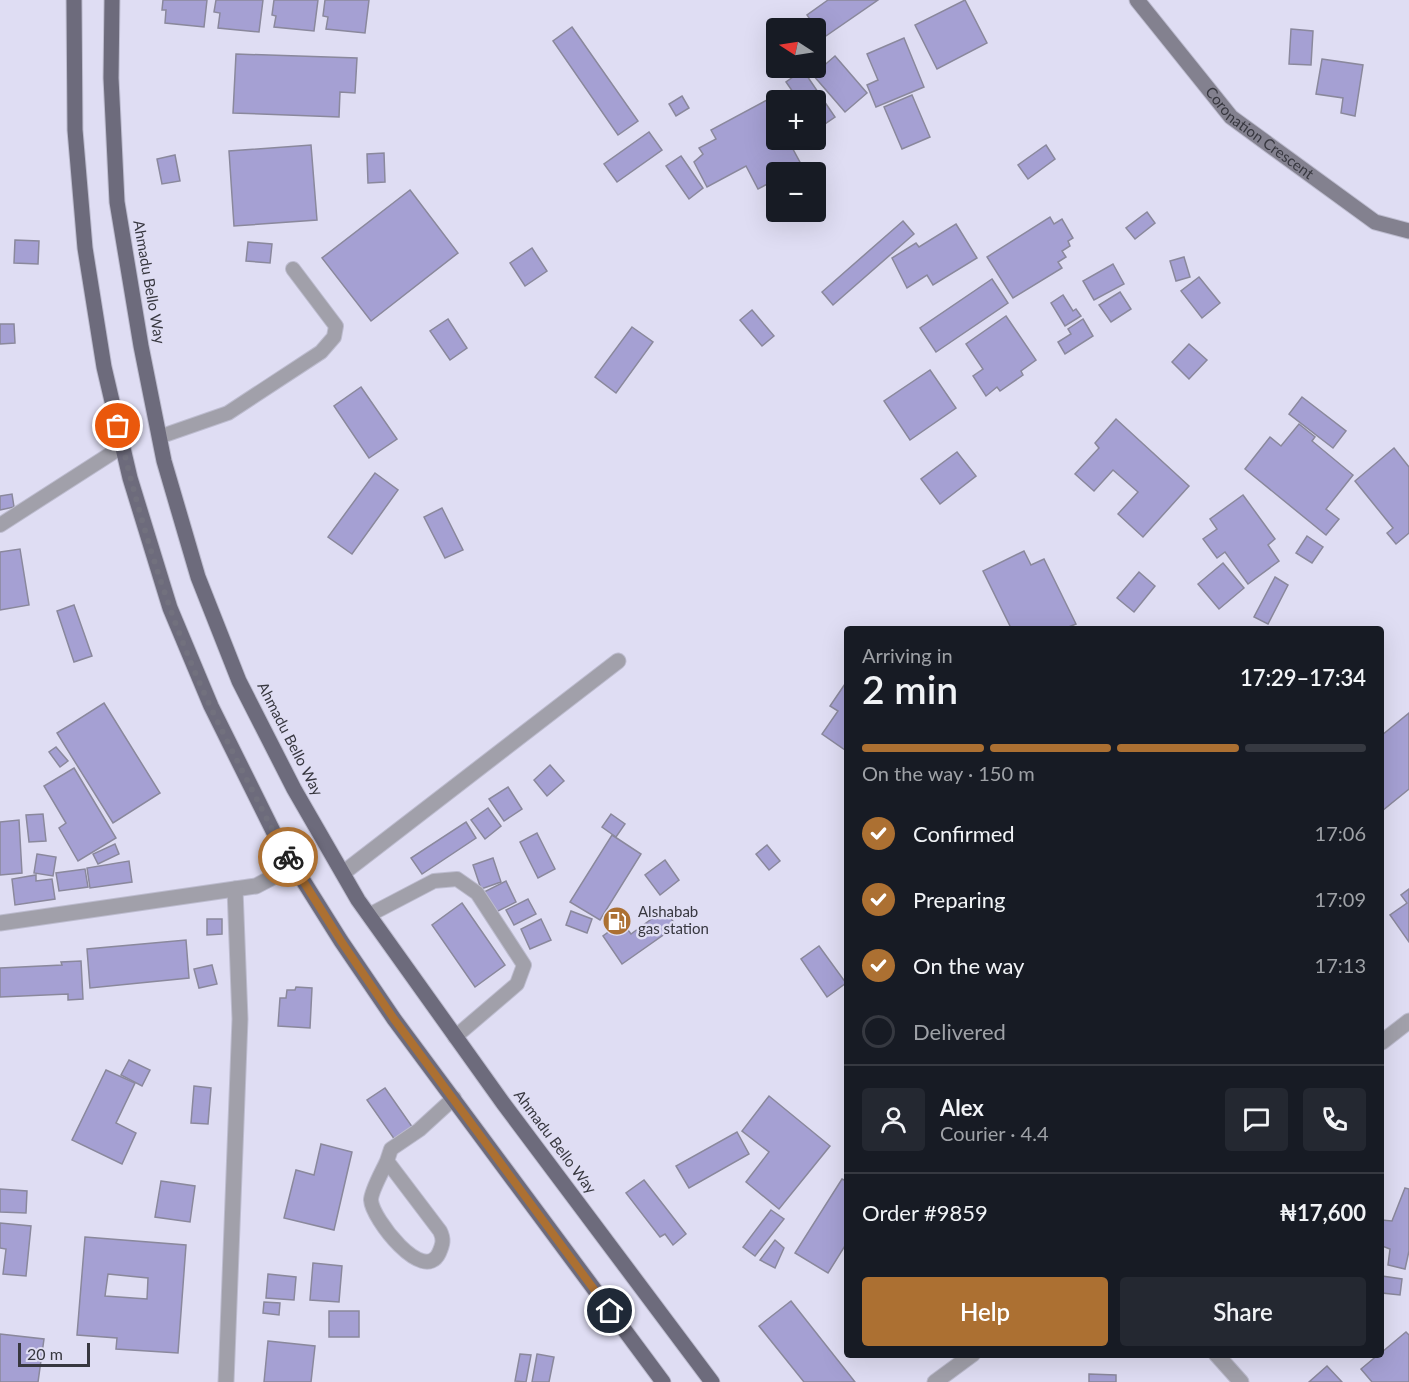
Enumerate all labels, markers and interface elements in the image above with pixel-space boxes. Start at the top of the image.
north arrow [766,18,826,78]
map controls [766,18,826,222]
street label: Coronation Crescent [1202,83,1318,183]
button: + [766,90,826,150]
button: − [766,162,826,222]
street label: Ahmadu Bello Way [130,219,170,345]
pin [92,400,143,451]
icon: bag [101,409,134,442]
text: Arriving in [862,643,953,667]
text: 17:29–17:34 [1240,664,1366,691]
text: 2 min [862,666,958,712]
street label: Ahmadu Bello Way [254,679,327,799]
text: On the way · 150 m [862,761,1035,785]
icon: check [862,817,895,850]
text: Confirmed [913,820,1015,847]
text: 17:06 [1315,821,1366,845]
courier [258,827,318,887]
icon: bike [272,841,305,874]
icon: check [862,883,895,916]
text: Preparing [913,886,1005,913]
text: 17:09 [1315,887,1366,911]
place label: Alshabab gas station [638,902,709,937]
fuel station icon: Alshabab gas station [601,905,633,937]
icon: check [862,949,895,982]
text: On the way [913,952,1024,979]
text: 17:13 [1315,953,1366,977]
text: Delivered [913,1018,1006,1045]
street label: Ahmadu Bello Way [511,1086,601,1197]
button: person [862,1088,925,1151]
button: chat [1225,1088,1288,1151]
button: phone [1303,1088,1366,1151]
text: Alex [940,1094,984,1121]
text: Courier · 4.4 [940,1121,1049,1145]
text: Order #9859 [862,1199,988,1226]
text: ₦17,600 [1279,1199,1366,1226]
button: Help [862,1277,1108,1346]
button: Share [1120,1277,1366,1346]
pin [584,1285,635,1336]
icon: home [593,1294,626,1327]
scale bar [18,1340,90,1368]
text: 20 m [27,1344,63,1363]

